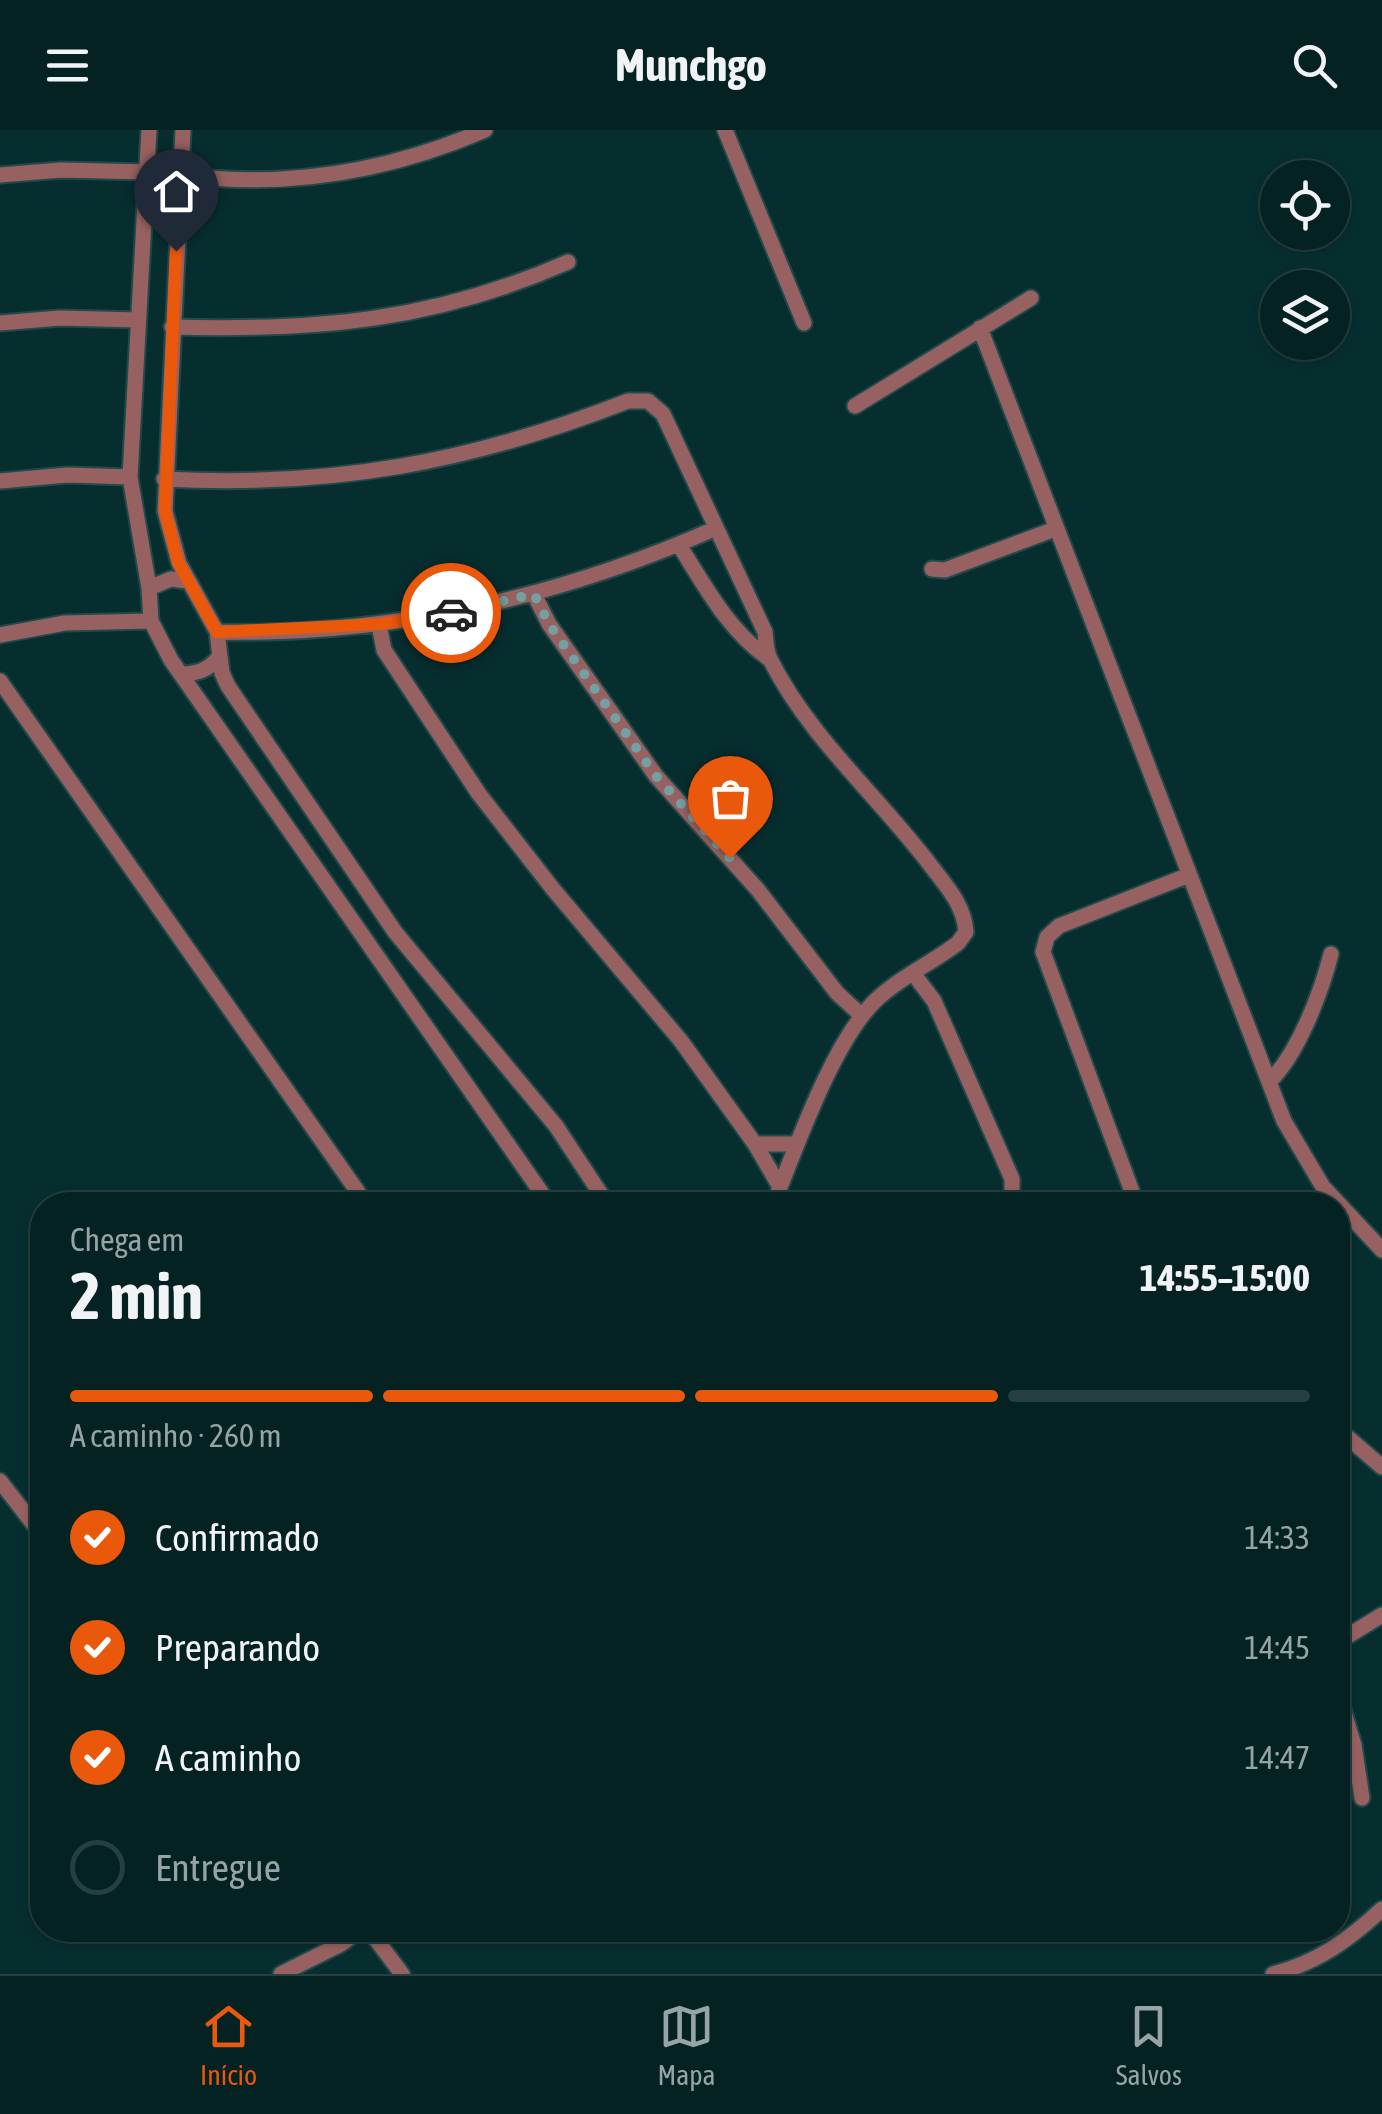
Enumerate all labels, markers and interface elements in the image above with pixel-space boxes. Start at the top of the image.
icon: menu [40,38,95,93]
icon: search [1287,38,1342,93]
text: Munchgo [615,39,767,91]
pin [134,149,219,252]
map controls [1260,160,1350,360]
button: locate [1260,160,1350,250]
icon: home [149,164,204,219]
button: layers [1260,270,1350,360]
courier [401,563,501,663]
icon: car [424,586,479,641]
pin [688,756,773,859]
icon: bag [703,771,758,826]
text: Chega em [70,1221,184,1258]
text: 14:55–15:00 [1140,1256,1310,1299]
text: 2 min [70,1258,203,1333]
text: A caminho · 260 m [70,1417,281,1454]
icon: check [70,1510,125,1565]
text: Confirmado [155,1516,320,1559]
text: 14:33 [1244,1519,1310,1556]
icon: check [70,1620,125,1675]
text: Preparando [155,1626,320,1669]
text: 14:45 [1244,1629,1310,1666]
icon: check [70,1730,125,1785]
text: A caminho [155,1736,301,1779]
text: 14:47 [1244,1739,1310,1776]
text: Entregue [155,1846,281,1889]
tab: Início [200,1999,257,2091]
tab: Mapa [657,1999,715,2091]
tab: Salvos [1116,1999,1182,2091]

